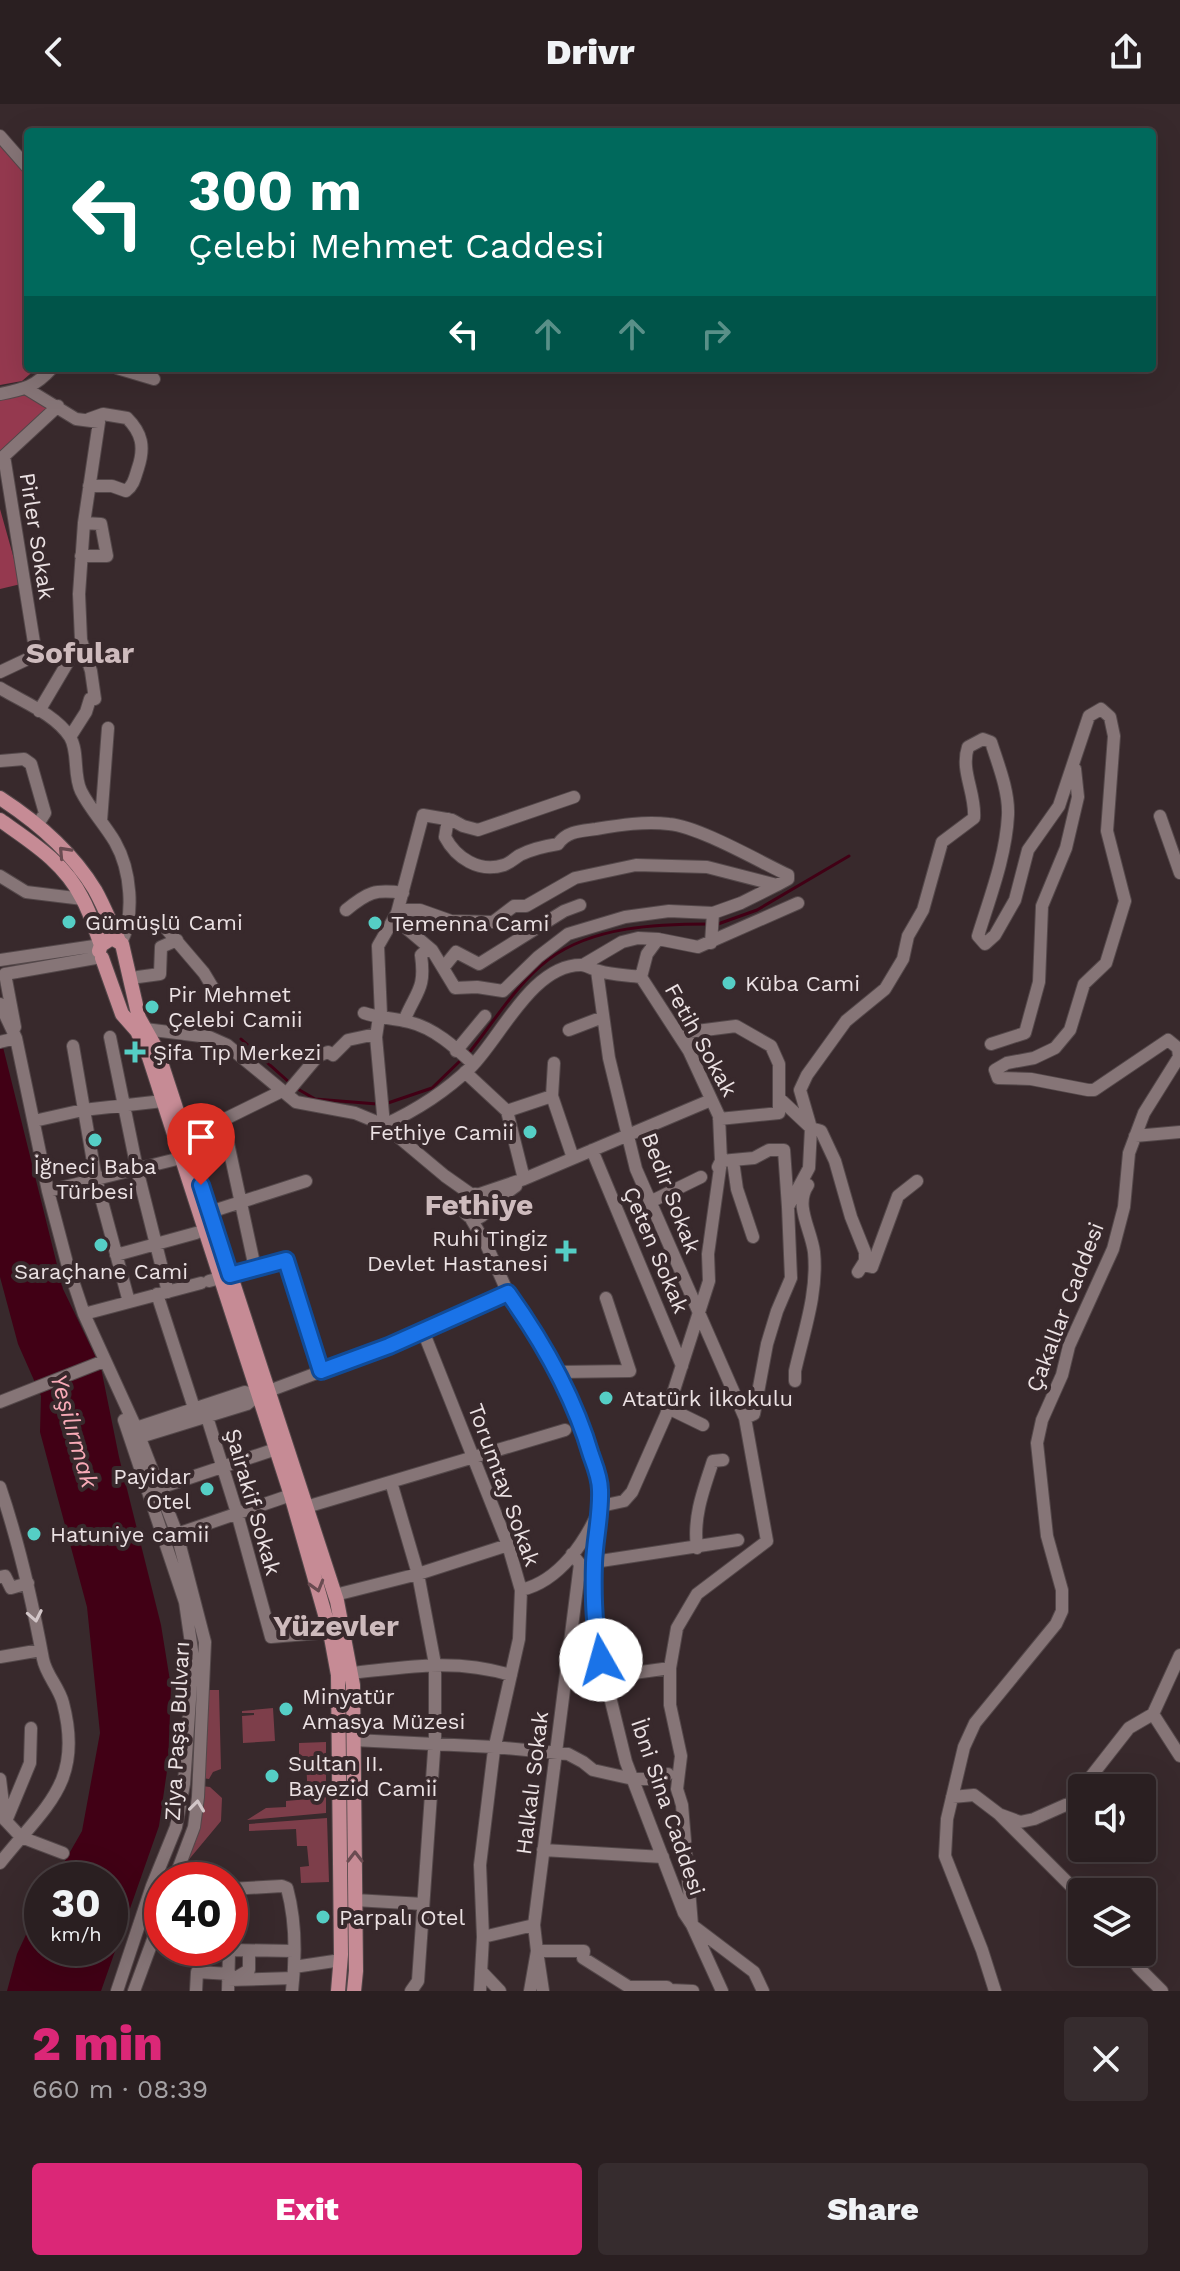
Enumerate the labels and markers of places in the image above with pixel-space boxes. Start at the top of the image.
place label: Gümüşlü Cami [85,910,243,935]
place label: Temenna Cami [391,911,549,936]
marker: Gümüşlü Cami [60,913,78,931]
marker: Temenna Cami [366,914,384,932]
place label: Küba Cami [745,971,860,996]
marker: Küba Cami [720,974,738,992]
place label: Pir Mehmet Çelebi Camii [168,982,303,1032]
marker: Pir Mehmet Çelebi Camii [143,998,161,1016]
place label: Şifa Tıp Merkezi [153,1040,321,1065]
marker: Şifa Tıp Merkezi [124,1041,146,1063]
pin [167,1103,235,1185]
place label: Fethiye Camii [369,1120,514,1145]
marker: Fethiye Camii [521,1123,539,1141]
marker: İğneci Baba Türbesi [86,1131,104,1149]
place label: İğneci Baba Türbesi [33,1154,157,1204]
place label: Ruhi Tingiz Devlet Hastanesi [367,1226,548,1276]
marker: Saraçhane Cami [92,1236,110,1254]
marker: Ruhi Tingiz Devlet Hastanesi [555,1240,577,1262]
place label: Saraçhane Cami [14,1259,188,1284]
place label: Atatürk İlkokulu [622,1386,793,1411]
marker: Atatürk İlkokulu [597,1389,615,1407]
place label: Payidar Otel [113,1464,191,1514]
marker: Payidar Otel [198,1480,216,1498]
place label: Hatuniye camii [50,1522,209,1547]
marker: Hatuniye camii [25,1525,43,1543]
place label: Minyatür Amasya Müzesi [302,1684,465,1734]
marker: Minyatür Amasya Müzesi [277,1700,295,1718]
place label: Sultan II. Bayezid Camii [288,1751,437,1801]
marker: Sultan II. Bayezid Camii [263,1767,281,1785]
place label: Parpalı Otel [339,1905,466,1930]
marker: Parpalı Otel [314,1908,332,1926]

